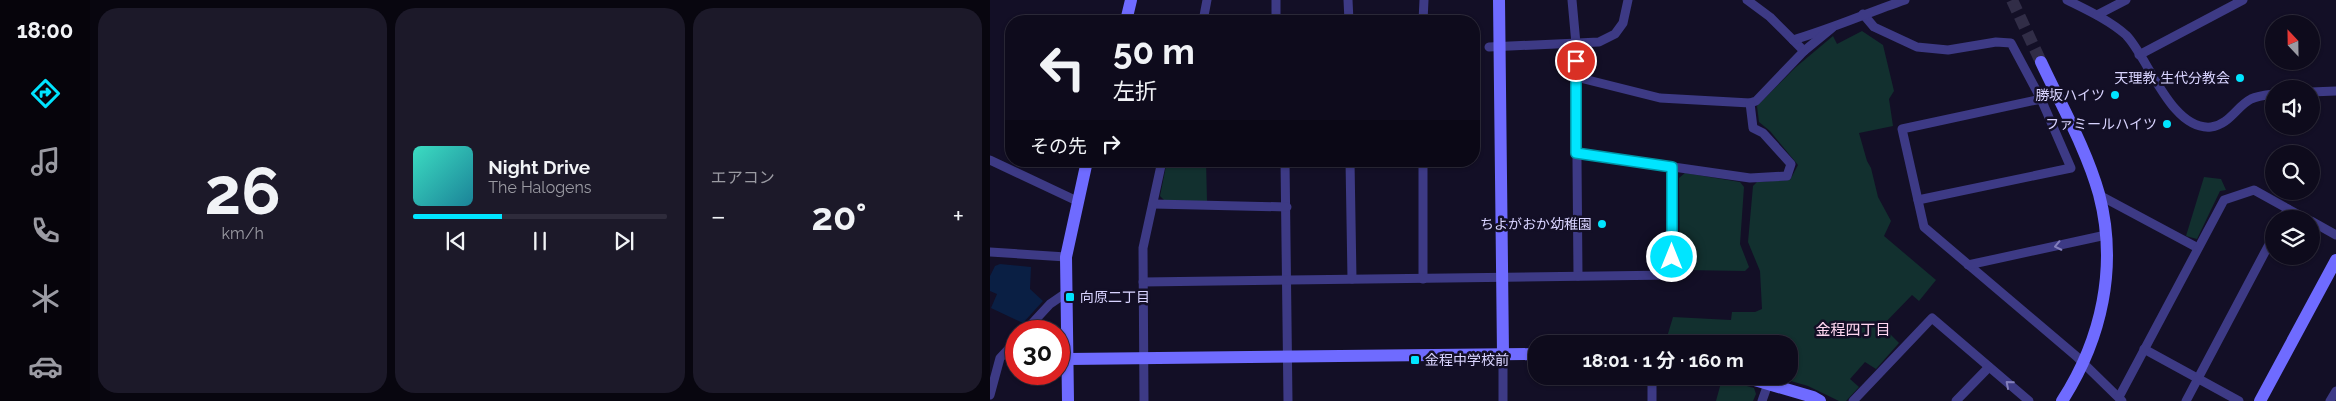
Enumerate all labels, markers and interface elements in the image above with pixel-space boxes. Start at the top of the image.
north arrow [2265,15,2320,70]
map controls [2265,15,2320,265]
text: 18:00 [17,17,73,43]
text: 50 m [1113,31,1195,72]
icon: left [1030,35,1095,100]
pin [1555,40,1597,82]
icon: arrive [1562,47,1590,75]
place label: 天理教 生代分教会 [2114,70,2230,86]
marker: 天理教 生代分教会 [2234,72,2246,84]
icon: directions [28,76,63,111]
text: 左折 [1113,78,1157,104]
button: sound [2265,80,2320,135]
place label: 勝坂ハイツ [2035,87,2105,103]
marker: 勝坂ハイツ [2109,89,2121,101]
place label: ファミールハイツ [2045,116,2157,132]
marker: ファミールハイツ [2161,118,2173,130]
icon: right [1097,130,1125,158]
text: その先 [1030,135,1087,157]
icon: music [28,144,63,179]
button: search [2265,145,2320,200]
text: 26 [205,153,281,229]
text: Night Drive [488,156,590,178]
text: エアコン [711,168,775,187]
text: The Halogens [488,178,592,197]
text: 20° [812,194,867,239]
text: − [711,200,726,233]
text: + [952,200,964,233]
button: layers [2265,210,2320,265]
icon: phone [28,213,63,248]
place label: ちよがおか幼稚園 [1480,216,1592,232]
marker: ちよがおか幼稚園 [1596,218,1608,230]
text: km/h [222,224,264,243]
icon: previous [442,227,470,255]
icon: pause [526,227,554,255]
icon: next [610,227,638,255]
position arrow [1645,230,1697,282]
one-way arrow [2053,240,2062,251]
icon: climate [28,281,63,316]
place label: 向原二丁目 [1080,289,1150,305]
marker: 向原二丁目 [1064,291,1076,303]
speed limit sign: 30 [1005,320,1070,385]
district label: 金程四丁目 [1815,321,1891,339]
icon: car [28,349,63,384]
text: 18:01 · 1 分 · 160 m [1582,349,1744,371]
place label: 金程中学校前 [1425,352,1509,368]
marker: 金程中学校前 [1409,354,1421,366]
one-way arrow [2005,381,2014,390]

